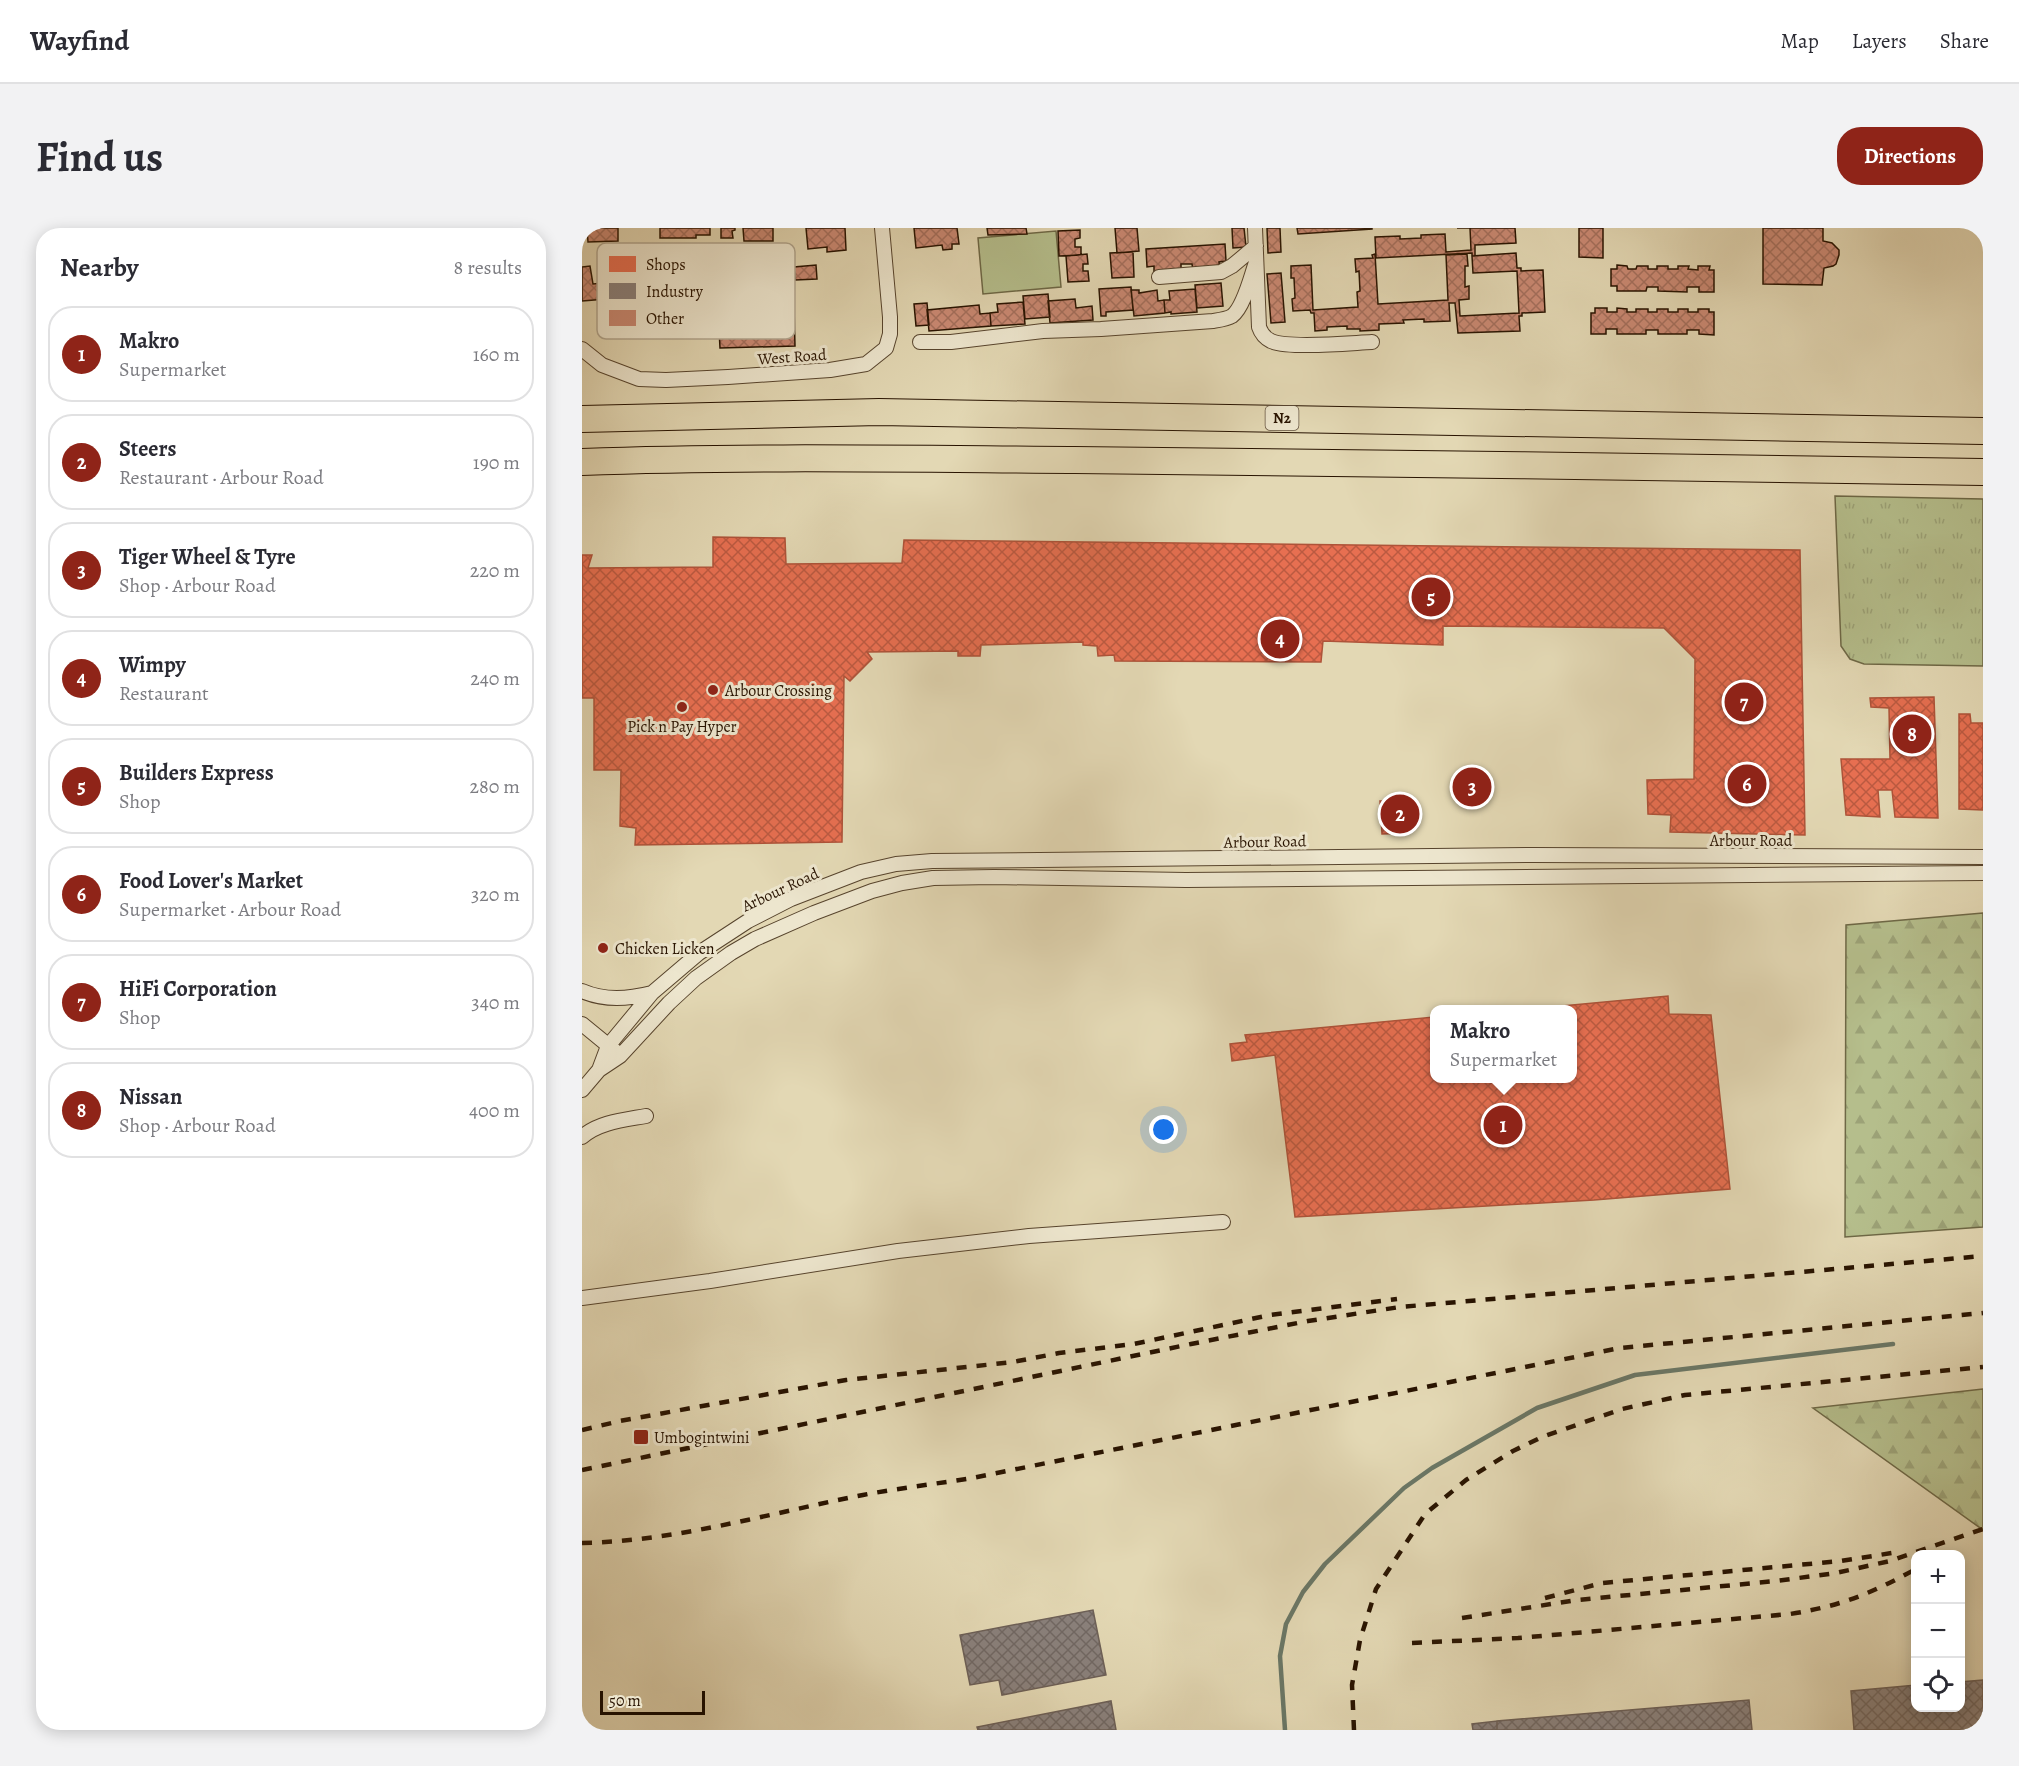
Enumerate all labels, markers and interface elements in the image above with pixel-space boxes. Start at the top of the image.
text: Wayfind [30,22,129,60]
text: Map [1780,27,1819,55]
text: Layers [1852,27,1907,55]
text: Share [1940,27,1989,55]
button: Directions [1837,127,1983,185]
text: Find us [36,128,163,185]
legend [597,243,795,339]
text: Nearby [60,250,139,285]
text: 8 results [454,254,522,281]
text: Shops [646,254,686,276]
text: Industry [646,281,704,303]
text: Other [646,308,684,330]
text: Makro [119,326,179,356]
text: 1 [78,341,85,368]
text: 160 m [473,341,520,368]
street label: West Road [756,344,828,370]
text: Supermarket [119,356,226,383]
road number: N2 [1266,406,1298,430]
text: Steers [119,434,177,464]
text: 2 [77,449,86,476]
text: 190 m [473,449,520,476]
text: Restaurant · Arbour Road [119,464,324,491]
text: Tiger Wheel & Tyre [119,542,296,572]
text: 3 [77,557,86,584]
text: 220 m [470,557,520,584]
text: Shop · Arbour Road [119,572,276,599]
pin: 5 [1412,574,1450,620]
pin: 4 [1260,616,1300,662]
text: Wimpy [119,650,186,680]
text: 4 [77,665,86,692]
text: 240 m [470,665,520,692]
text: Restaurant [119,680,209,707]
place label: Arbour Crossing [724,680,832,702]
pin: 7 [1724,680,1764,724]
marker: Arbour Crossing [706,683,720,697]
marker: Pick n Pay Hyper [675,700,689,714]
pin: 8 [1892,712,1932,756]
place label: Pick n Pay Hyper [627,716,737,738]
text: Builders Express [119,758,274,788]
pin: 6 [1728,762,1766,806]
pin: 3 [1452,764,1492,810]
text: 5 [77,773,86,800]
text: 280 m [470,773,520,800]
text: Shop [119,788,161,815]
pin: 2 [1380,792,1420,836]
street label: Arbour Road [1223,830,1307,854]
street label: Arbour Road [1709,830,1793,852]
street label: Arbour Road [737,862,823,918]
text: Food Lover's Market [119,866,303,896]
text: 6 [77,881,86,908]
text: 320 m [471,881,520,908]
text: Supermarket · Arbour Road [119,896,341,923]
place label: Chicken Licken [615,938,715,960]
marker: Chicken Licken [596,941,610,955]
text: HiFi Corporation [119,974,277,1004]
text: 7 [77,989,86,1016]
text: 340 m [471,989,520,1016]
text: Shop [119,1004,161,1031]
popup [1430,1005,1577,1083]
text: Makro [1450,1016,1510,1046]
text: Supermarket [1450,1046,1557,1073]
text: Nissan [119,1082,182,1112]
text: 8 [77,1097,86,1124]
text: 400 m [469,1097,520,1124]
pin: 1 [1484,1102,1522,1148]
text: Shop · Arbour Road [119,1112,276,1139]
your location [1149,1115,1178,1144]
place label: Umbogintwini [654,1427,750,1449]
marker: Umbogintwini [632,1428,650,1446]
map controls [1911,1550,1965,1712]
button: + [1911,1550,1965,1604]
button: − [1911,1604,1965,1658]
button: locate [1911,1658,1965,1712]
scale bar [600,1688,705,1716]
text: 50 m [609,1690,641,1712]

